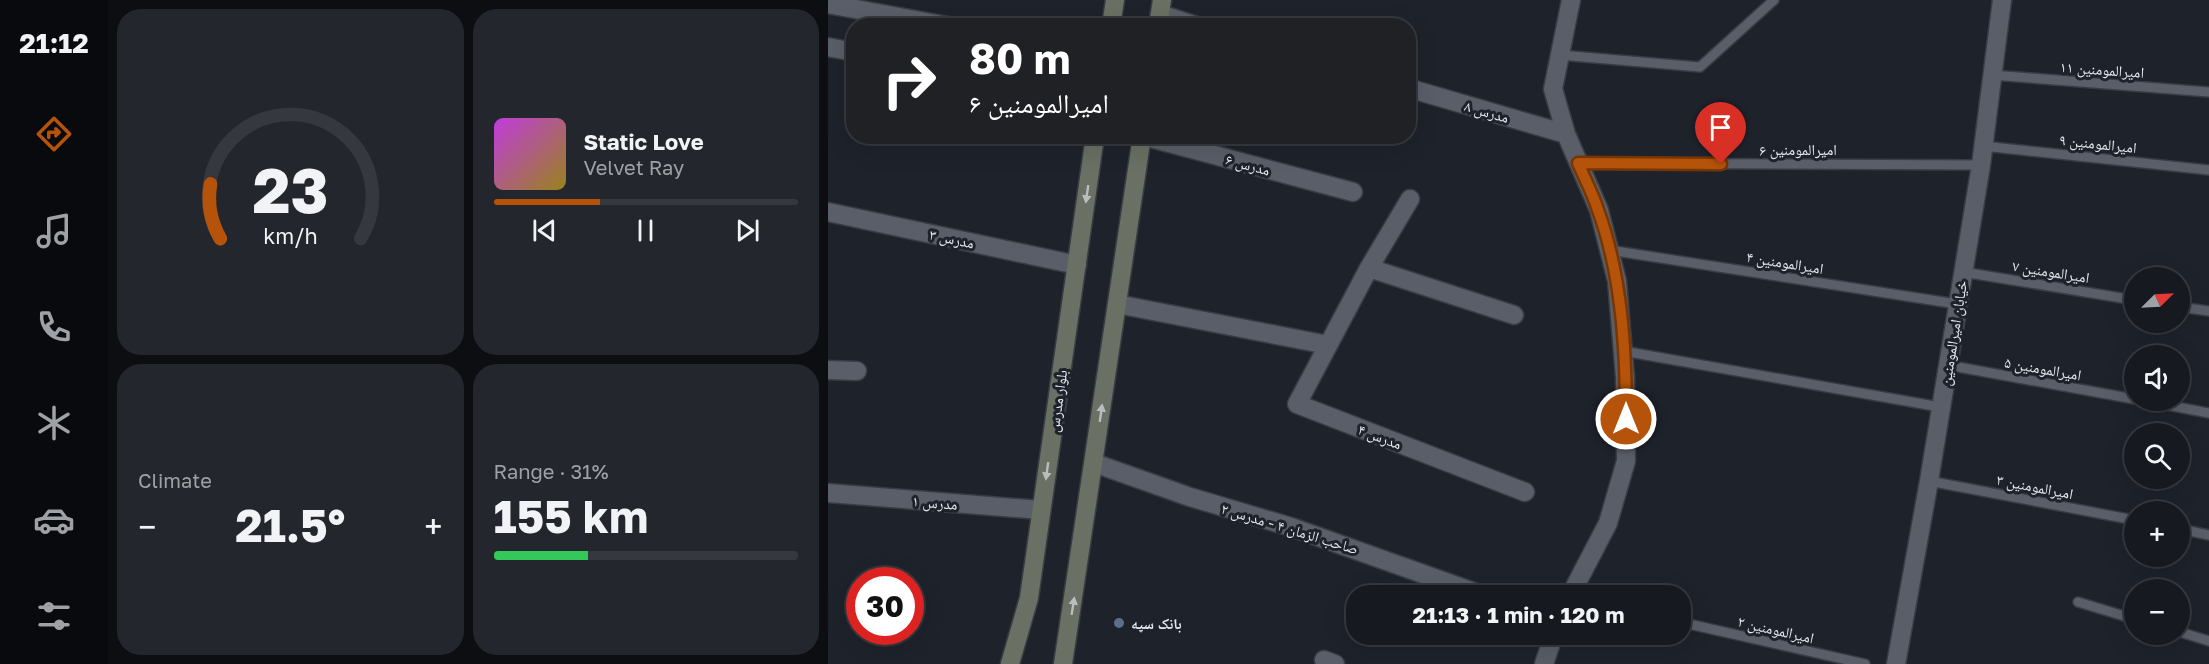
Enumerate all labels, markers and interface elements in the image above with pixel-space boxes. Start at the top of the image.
text: 21:12 [19,27,89,59]
text: 80 m [969,33,1070,83]
icon: right [870,42,948,120]
street label: امیرالمومنین ۱۱ [2059,57,2145,83]
text: امیرالمومنین ۶ [969,87,1109,119]
street label: مدرس ۸ [1462,96,1511,128]
pin [1695,102,1746,164]
icon: arrive [1704,111,1737,144]
icon: directions [33,113,75,155]
text: Static Love [584,128,704,155]
street label: امیرالمومنین ۹ [2058,130,2138,158]
street label: امیرالمومنین ۶ [1759,140,1837,160]
street label: مدرس ۶ [1223,149,1272,181]
text: 23 [252,152,328,227]
text: Velvet Ray [584,155,684,179]
one-way arrow [1082,185,1091,204]
icon: music [33,210,75,252]
icon: previous [528,214,561,247]
icon: pause [629,214,662,247]
icon: next [731,214,764,247]
text: km/h [263,224,318,250]
street label: مدرس ۳ [927,224,976,254]
street label: امیرالمومنین ۴ [1745,247,1825,279]
street label: امیرالمومنین ۷ [2011,256,2091,288]
north arrow [2124,267,2190,333]
map controls [2124,267,2190,645]
street label: خیابان امیرالمومنین [1936,279,1972,387]
icon: phone [33,306,75,348]
button: sound [2124,345,2190,411]
street label: امیرالمومنین ۵ [2003,352,2083,386]
street label: بلوار مدرس [1044,369,1072,434]
position arrow [1594,387,1658,451]
icon: climate [33,402,75,444]
one-way arrow [1097,404,1106,423]
street label: مدرس ۴ [1355,419,1405,454]
button: search [2124,423,2190,489]
text: Range · 31% [494,459,609,483]
one-way arrow [1043,461,1052,480]
text: Climate [138,468,212,492]
street label: امیرالمومنین ۳ [1995,470,2075,504]
text: 155 km [494,489,648,543]
street label: مدرس ۱ [911,491,959,515]
text: 21.5° [235,498,345,552]
icon: car [33,499,75,541]
street label: صاحب الزمان ۴ - مدرس ۲ [1219,499,1361,559]
button: + [2124,501,2190,567]
text: − [138,507,156,546]
text: + [424,507,443,546]
speed limit sign: 30 [846,567,924,645]
button: − [2124,579,2190,645]
icon: filters [33,595,75,637]
one-way arrow [1068,597,1077,616]
text: 21:13 · 1 min · 120 m [1413,601,1624,628]
street label: امیرالمومنین ۲ [1736,611,1816,648]
place label: بانک سپه [1131,614,1182,633]
marker: بانک سپه [1112,616,1126,630]

